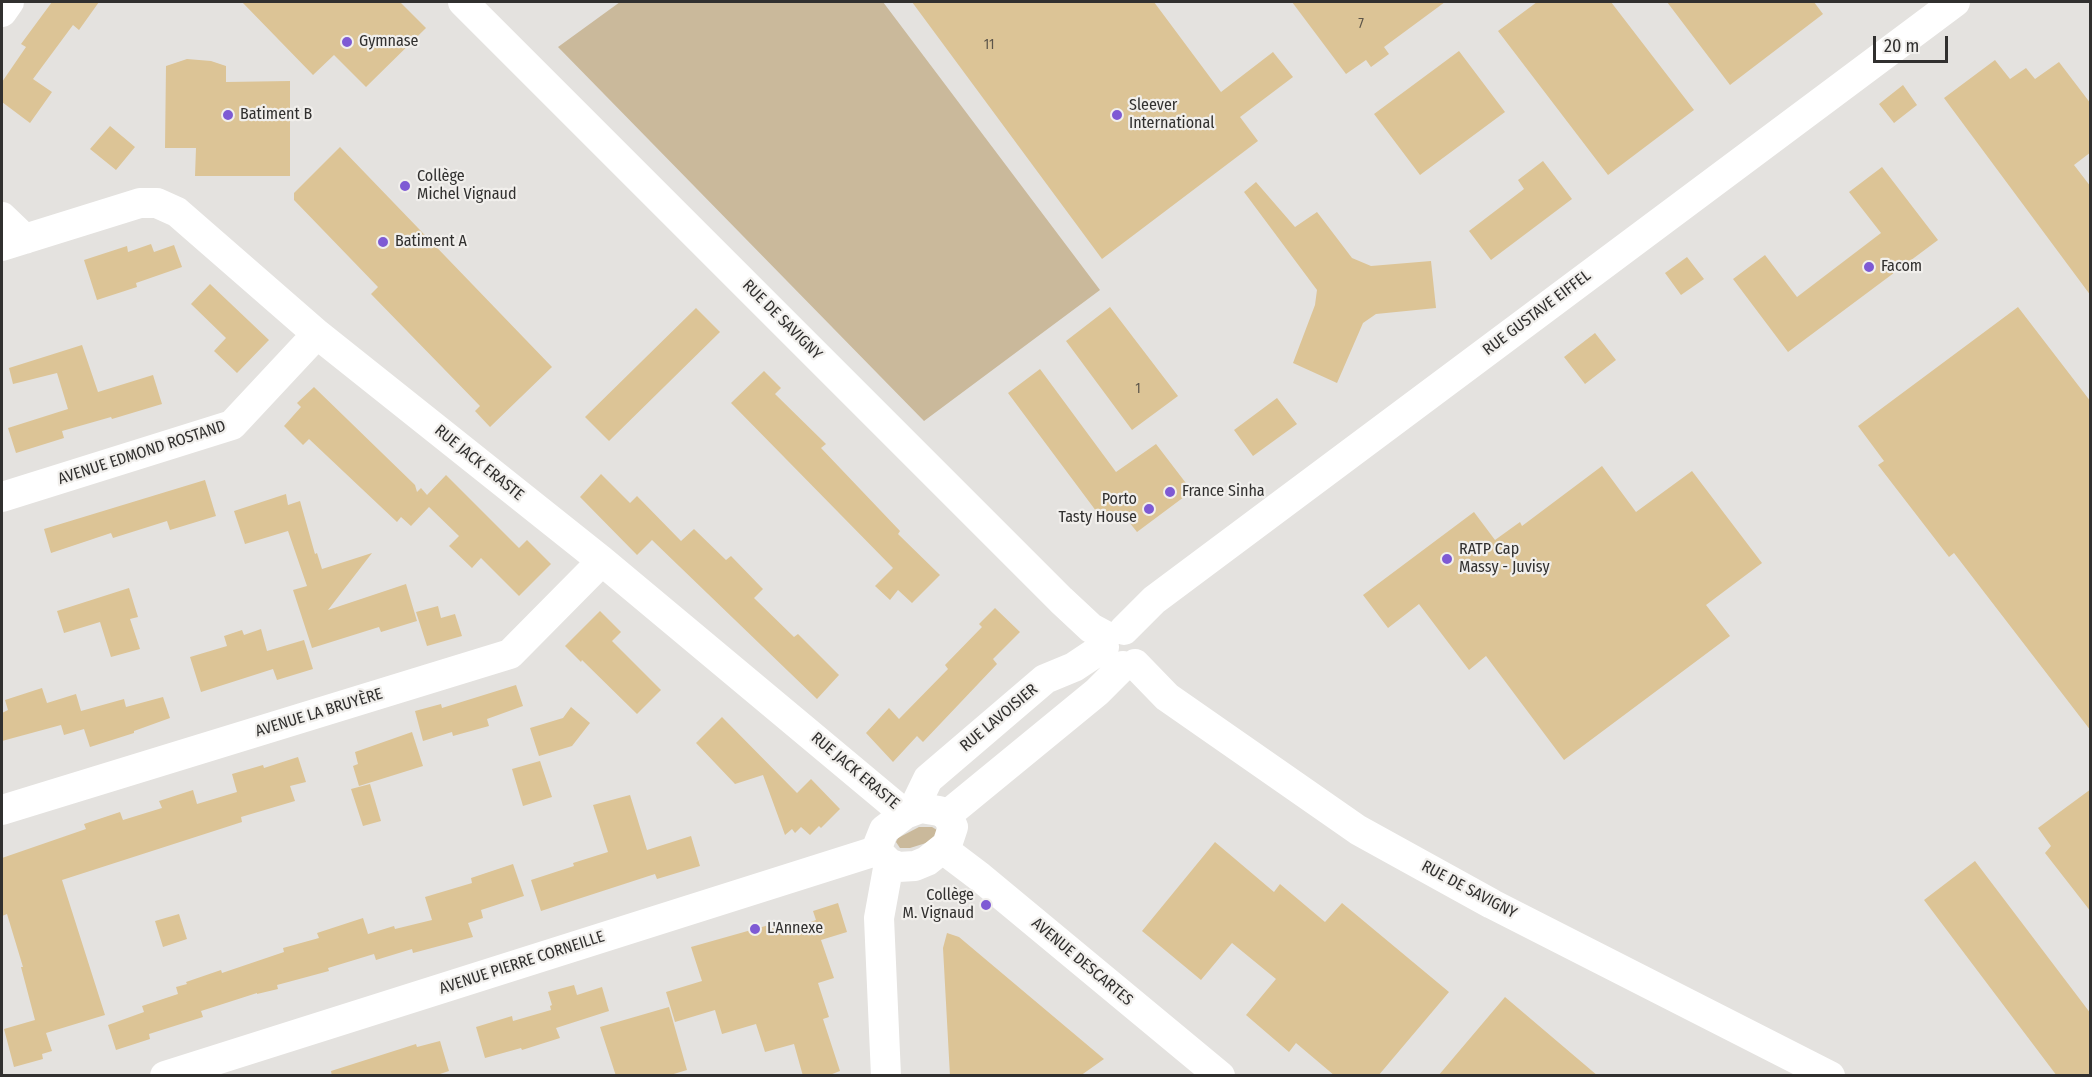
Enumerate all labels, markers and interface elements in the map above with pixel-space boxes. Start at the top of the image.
house number: 7 [1358,16,1364,32]
scale bar [1876,24,1951,62]
place label: Gymnase [359,32,419,52]
marker: Gymnase [340,35,354,49]
text: 20 m [1884,35,1919,57]
house number: 11 [984,37,994,53]
place label: Sleever International [1129,96,1214,134]
place label: Batiment B [240,105,312,125]
marker: Batiment B [221,108,235,122]
marker: Sleever International [1110,108,1124,122]
place label: Collège Michel Vignaud [417,167,516,205]
marker: Collège Michel Vignaud [398,179,412,193]
place label: Batiment A [395,232,467,252]
marker: Batiment A [376,235,390,249]
place label: Facom [1881,257,1922,277]
marker: Facom [1862,260,1876,274]
street label: RUE GUSTAVE EIFFEL [1479,266,1595,360]
street label: RUE DE SAVIGNY [738,276,826,364]
house number: 1 [1135,381,1141,397]
street label: AVENUE EDMOND ROSTAND [56,417,228,489]
street label: RUE JACK ERASTE [430,421,528,505]
place label: France Sinha [1182,482,1265,502]
marker: France Sinha [1163,485,1177,499]
place label: Porto Tasty House [1059,490,1137,528]
marker: Porto Tasty House [1142,502,1156,516]
place label: RATP Cap Massy - Juvisy [1459,540,1550,578]
marker: RATP Cap Massy - Juvisy [1440,552,1454,566]
street label: RUE LAVOISIER [956,680,1042,756]
street label: AVENUE LA BRUYÈRE [253,685,385,741]
street label: RUE JACK ERASTE [807,728,903,814]
street label: RUE DE SAVIGNY [1418,857,1520,923]
place label: Collège M. Vignaud [903,886,974,924]
marker: Collège M. Vignaud [979,898,993,912]
street label: AVENUE DESCARTES [1027,914,1137,1010]
place label: L'Annexe [767,919,823,939]
marker: L'Annexe [748,922,762,936]
street label: AVENUE PIERRE CORNEILLE [437,927,607,999]

